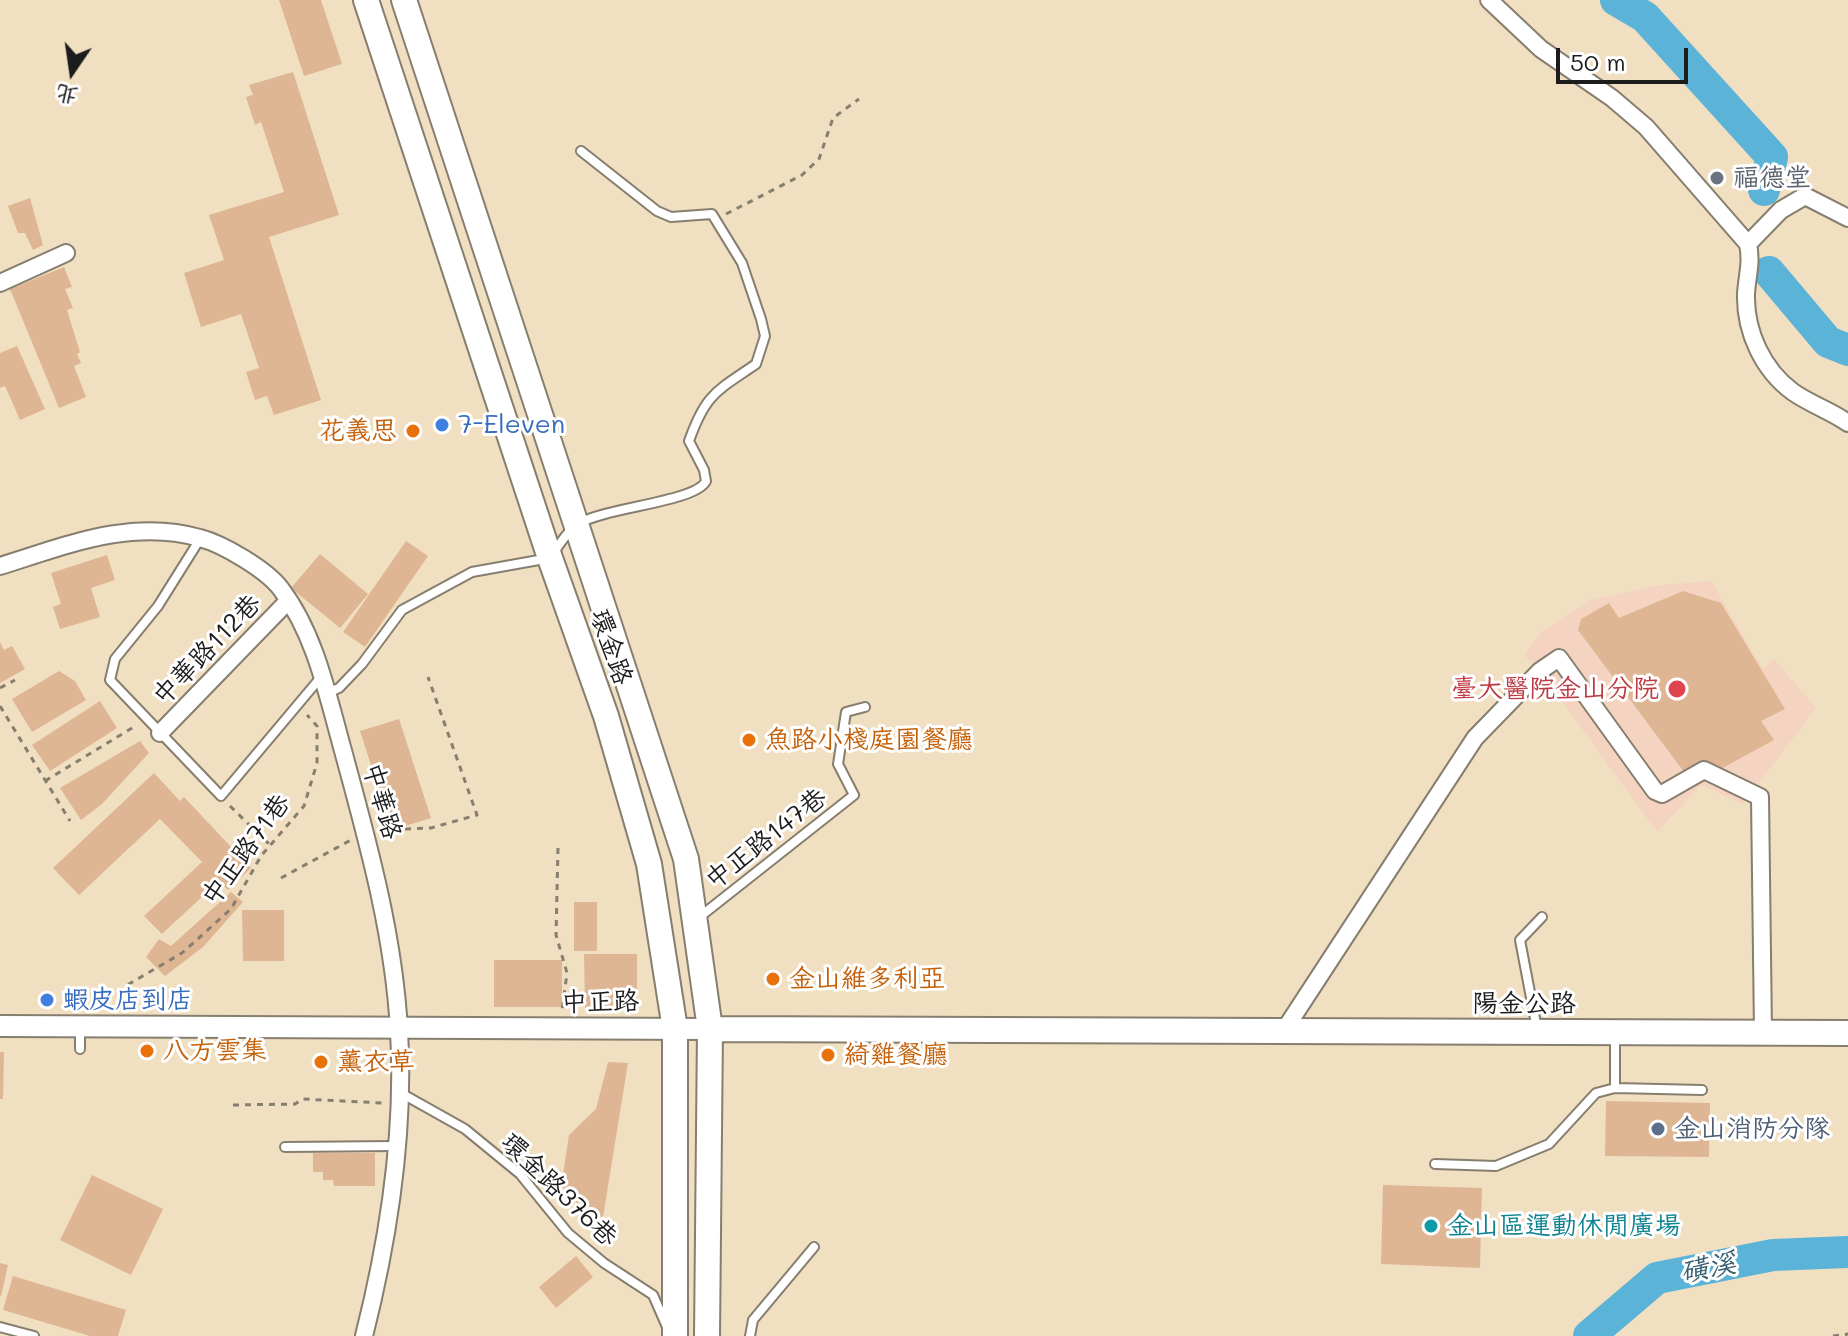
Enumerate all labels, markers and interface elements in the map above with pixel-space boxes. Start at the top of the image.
north arrow [32,32,112,112]
scale bar [1560,32,1692,82]
text: 50 m [1570,46,1626,77]
text: 北 [53,79,80,112]
place label: 福德堂 [1733,162,1811,194]
marker: 福德堂 [1708,169,1726,187]
place label: 7-Eleven [458,409,565,441]
place label: 花義思 [319,415,397,447]
marker: 7-Eleven [433,416,451,434]
marker: 花義思 [404,422,422,440]
street label: 中華路112巷 [147,588,267,712]
street label: 環金路 [584,605,638,689]
place label: 臺大醫院金山分院 [1451,673,1659,705]
marker: 臺大醫院金山分院 [1666,678,1688,700]
place label: 魚路小棧庭園餐廳 [765,724,973,756]
marker: 魚路小棧庭園餐廳 [740,731,758,749]
street label: 中華路 [356,759,408,843]
street label: 中正路147巷 [699,782,833,896]
street label: 中正路71巷 [195,788,297,912]
place label: 金山維多利亞 [789,963,945,995]
marker: 金山維多利亞 [764,970,782,988]
place label: 蝦皮店到店 [63,984,193,1016]
street label: 中正路 [561,986,639,1018]
street label: 陽金公路 [1472,988,1576,1020]
marker: 蝦皮店到店 [38,991,56,1009]
place label: 八方雲集 [163,1035,267,1067]
place label: 綺雞餐廳 [844,1039,948,1071]
marker: 八方雲集 [138,1042,156,1060]
place label: 薰衣草 [337,1046,415,1078]
marker: 綺雞餐廳 [819,1046,837,1064]
marker: 薰衣草 [312,1053,330,1071]
place label: 金山消防分隊 [1674,1113,1830,1145]
marker: 金山消防分隊 [1649,1120,1667,1138]
street label: 環金路376巷 [494,1127,624,1253]
place label: 金山區運動休閒廣場 [1447,1210,1681,1242]
marker: 金山區運動休閒廣場 [1422,1217,1440,1235]
water label: 磺溪 [1677,1246,1739,1290]

